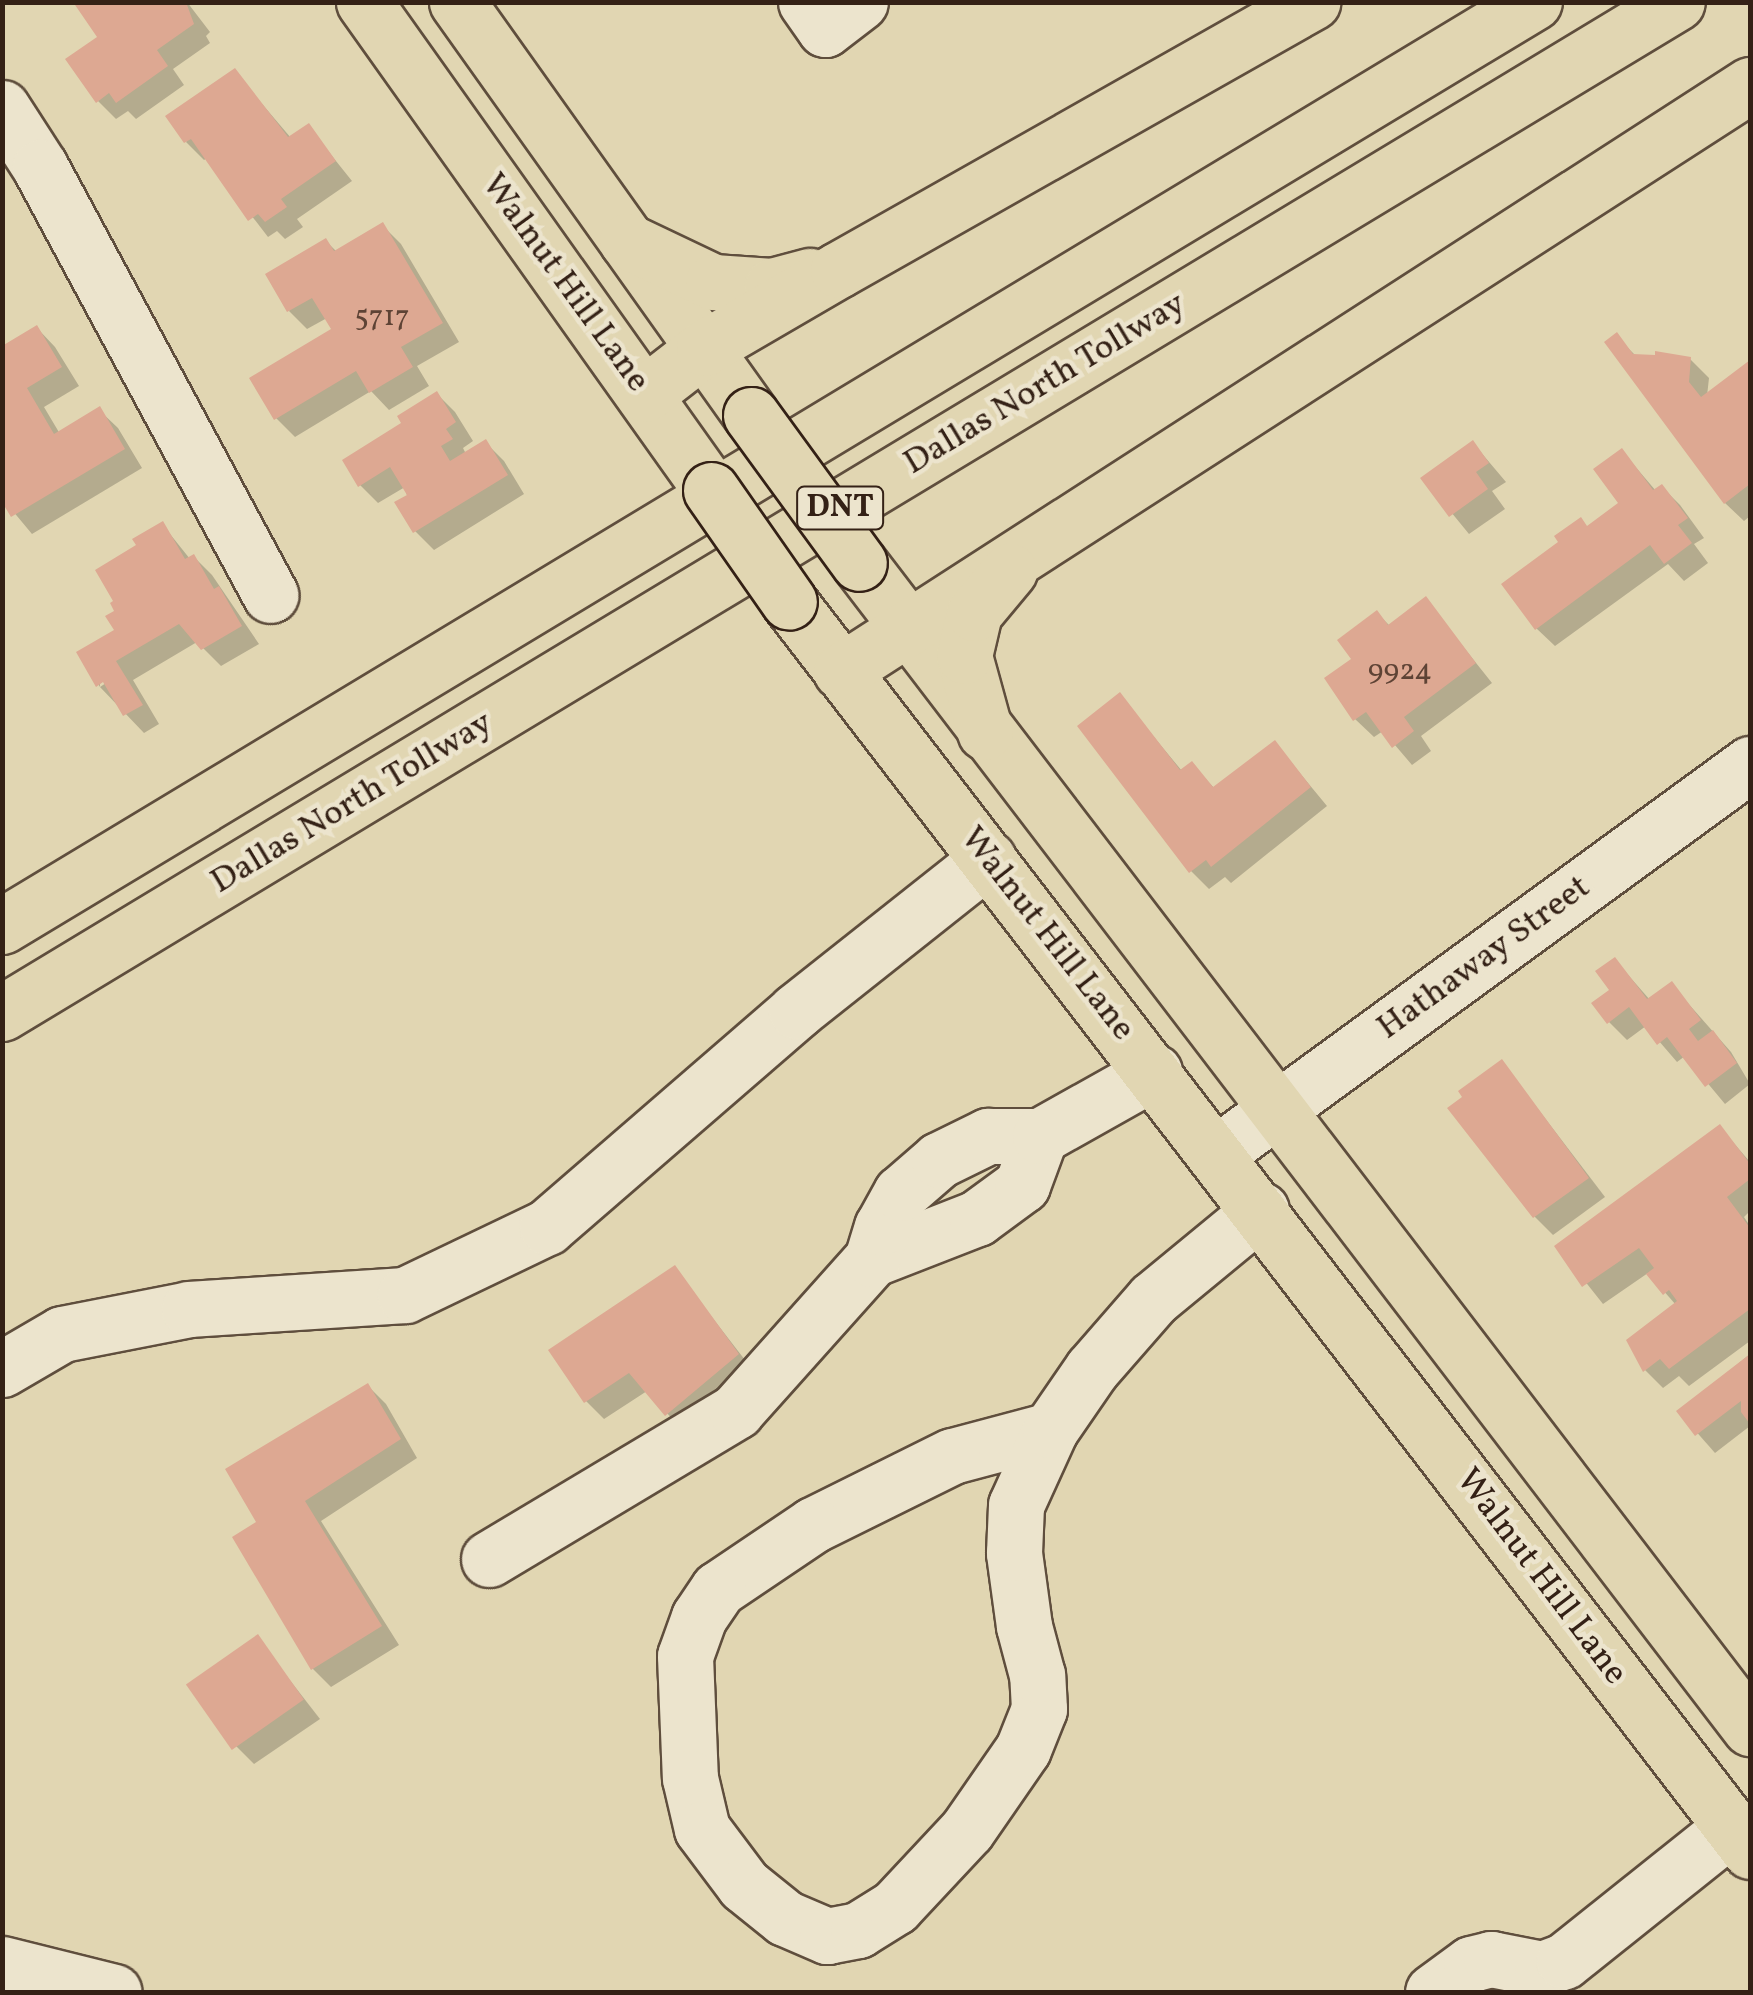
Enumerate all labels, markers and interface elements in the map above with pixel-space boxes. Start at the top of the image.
street label: Walnut Hill Lane [472,166,658,400]
street label: Dallas North Tollway [896,283,1194,485]
house number: 5717 [354,299,410,335]
road number: DNT [795,481,885,535]
house number: 9924 [1368,653,1432,689]
street label: Dallas North Tollway [203,702,501,904]
street label: Walnut Hill Lane [950,819,1144,1049]
street label: Hathaway Street [1369,866,1599,1050]
street label: Walnut Hill Lane [1446,1461,1636,1693]

